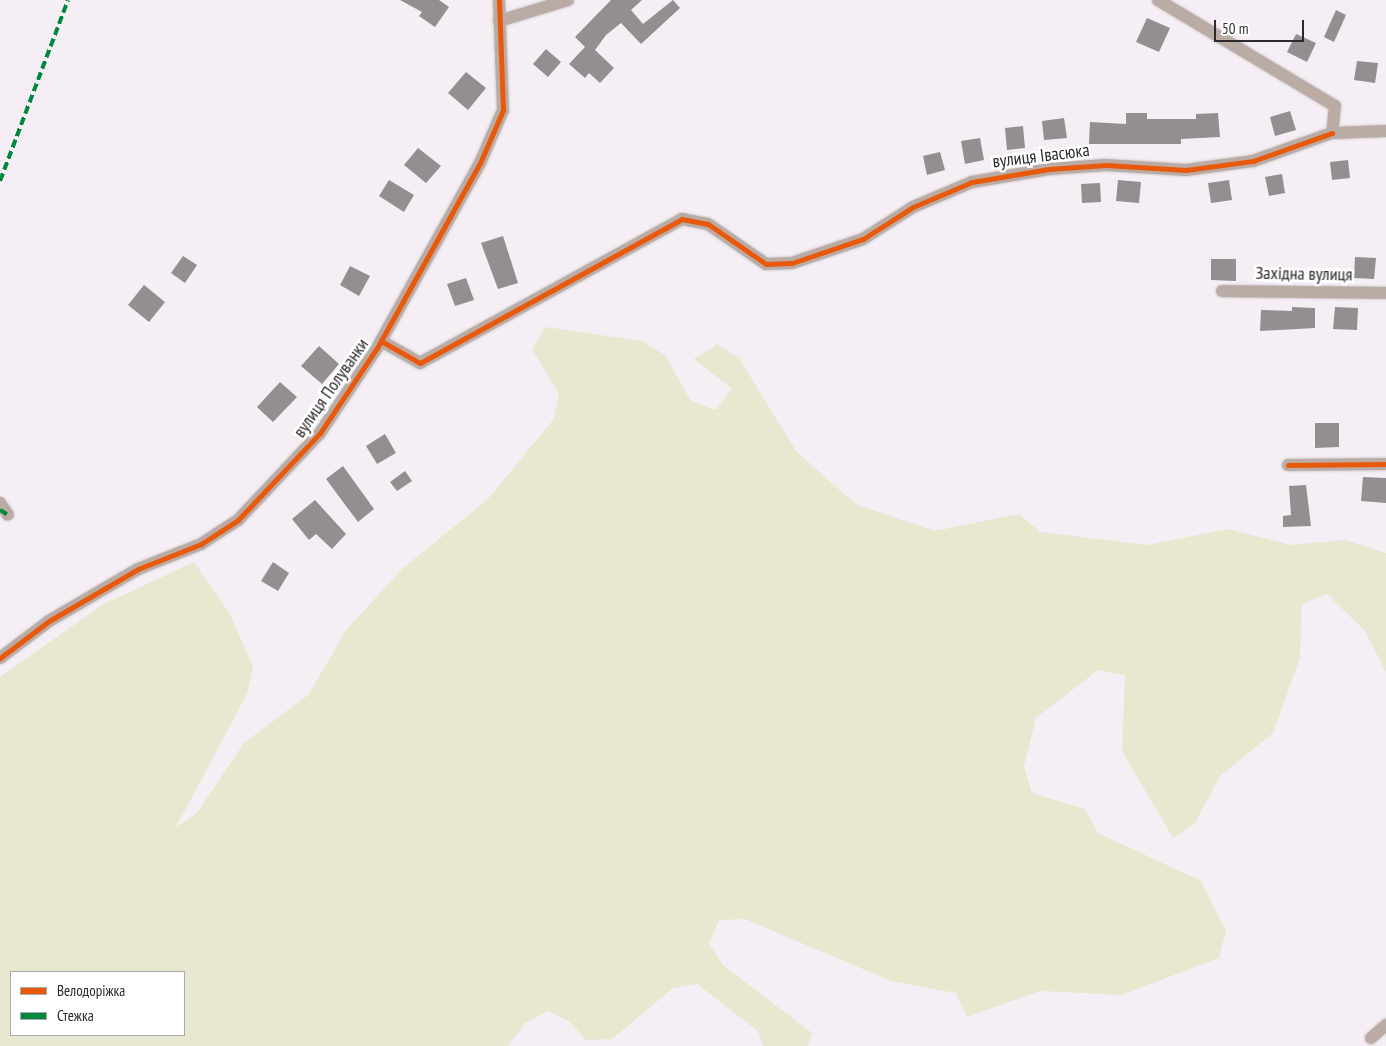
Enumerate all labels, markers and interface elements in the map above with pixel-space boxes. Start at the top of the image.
scale bar [1216,10,1306,42]
text: 50 m [1222,19,1248,38]
street label: вулиця Івасюка [991,139,1091,173]
street label: Західна вулиця [1255,262,1353,286]
street label: вулиця Полуванки [289,334,373,442]
legend [10,971,185,1036]
text: Велодоріжка [57,981,125,1000]
text: Стежка [57,1006,94,1025]

